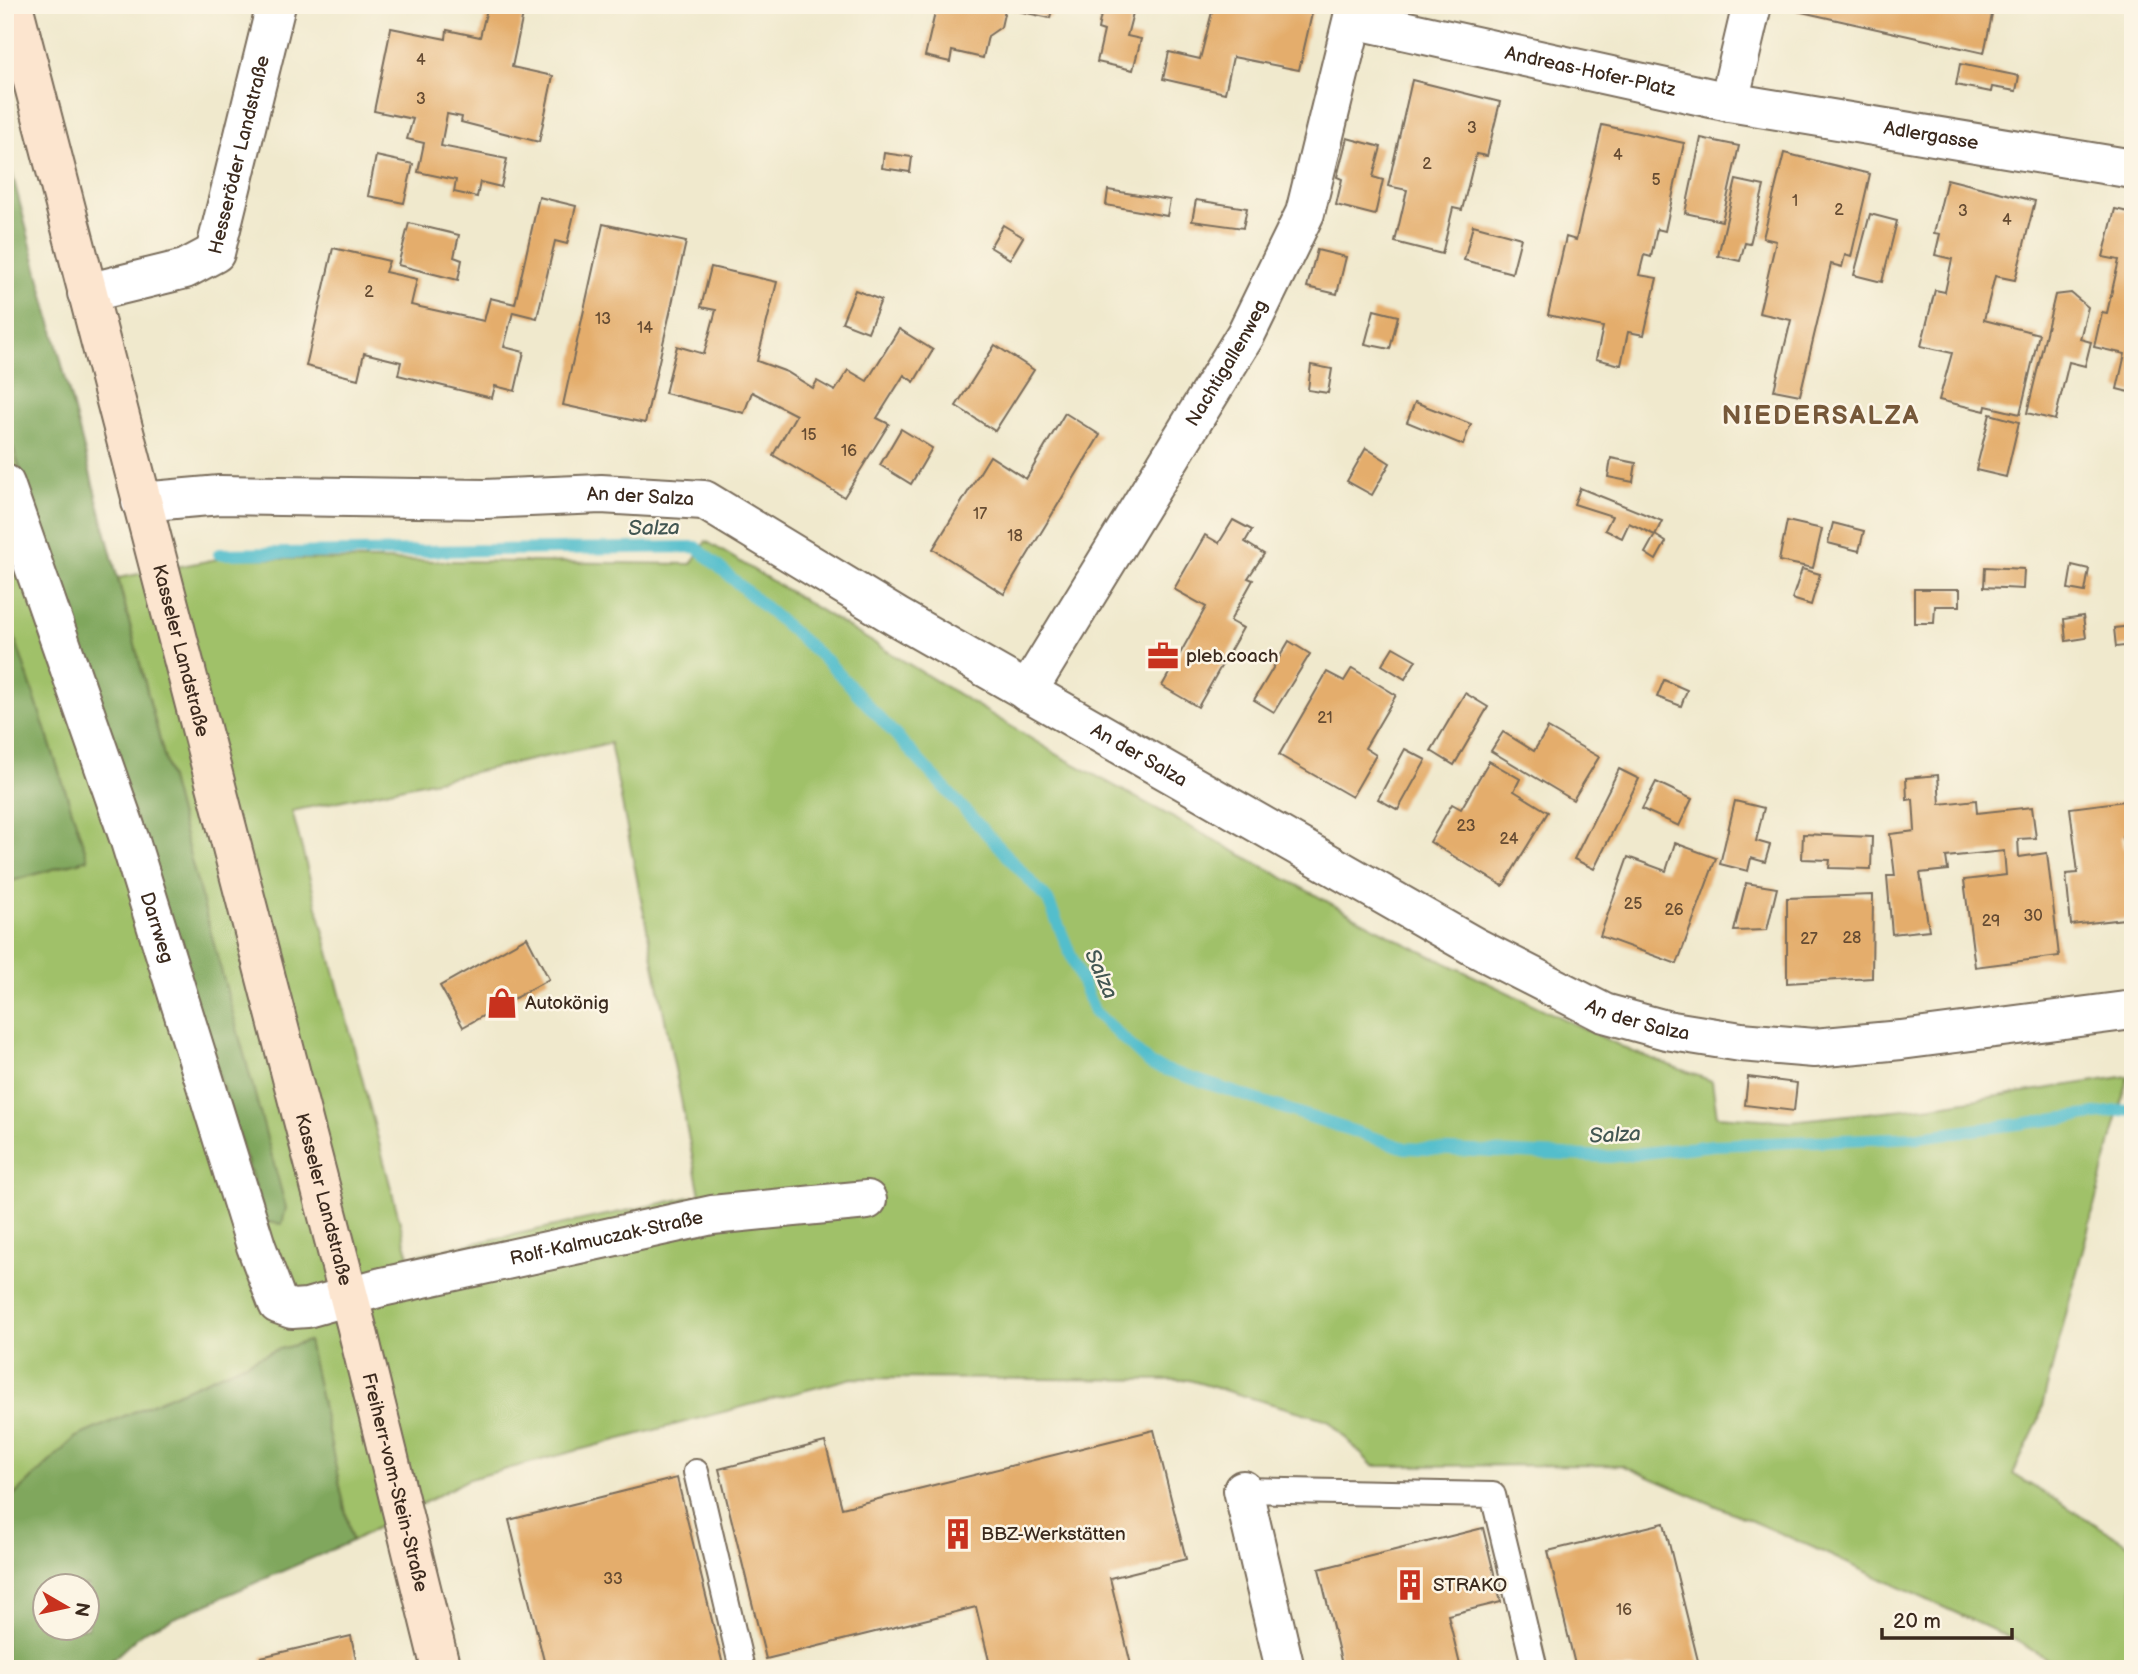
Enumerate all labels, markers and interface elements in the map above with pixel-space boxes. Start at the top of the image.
street label: Andreas-Hofer-Platz [1503,41,1679,102]
house number: 4 [416,51,426,70]
street label: Hesseröder Landstraße [204,53,275,256]
house number: 3 [416,90,426,109]
street label: Adlergasse [1882,116,1980,155]
house number: 3 [1467,119,1477,138]
house number: 4 [1613,146,1623,165]
house number: 2 [1422,155,1432,174]
house number: 5 [1651,171,1661,190]
house number: 1 [1792,192,1798,211]
house number: 2 [1834,201,1844,220]
house number: 3 [1958,202,1968,221]
house number: 4 [2002,211,2012,230]
house number: 2 [364,283,374,302]
street label: Nachtigallenweg [1181,296,1272,431]
house number: 13 [595,310,611,329]
house number: 14 [637,319,653,338]
district label: NIEDERSALZA [1722,401,1920,432]
house number: 15 [801,426,817,445]
house number: 16 [841,442,857,461]
street label: An der Salza [586,482,695,511]
house number: 17 [973,505,987,524]
water label: Salza [628,515,680,541]
house number: 18 [1007,527,1023,546]
street label: Kasseler Landstraße [147,562,214,739]
office icon: pleb.coach [1146,639,1180,673]
place label: pleb.coach [1186,645,1278,668]
house number: 21 [1317,709,1333,728]
street label: An der Salza [1087,719,1191,792]
house number: 23 [1457,817,1476,836]
house number: 24 [1500,830,1519,849]
street label: Darrweg [135,889,179,966]
house number: 25 [1624,895,1642,914]
house number: 26 [1664,901,1684,920]
house number: 30 [2023,907,2043,926]
house number: 29 [1982,912,2000,931]
house number: 28 [1843,929,1861,948]
house number: 27 [1800,930,1818,949]
water label: Salza [1079,945,1123,1003]
shop icon: Autokönig [485,986,519,1020]
place label: Autokönig [525,992,609,1015]
street label: An der Salza [1581,994,1691,1045]
street label: Kasseler Landstraße [290,1111,357,1288]
water label: Salza [1589,1121,1641,1149]
street label: Rolf-Kalmuczak-Straße [508,1206,705,1270]
street label: Freiherr-vom-Stein-Straße [357,1371,433,1594]
building icon: BBZ-Werkstätten [941,1517,975,1551]
place label: BBZ-Werkstätten [981,1523,1126,1546]
building icon: STRAKO [1393,1568,1427,1602]
house number: 33 [603,1570,623,1589]
north arrow [32,1572,102,1642]
place label: STRAKO [1433,1574,1507,1597]
scale bar [1882,1597,2012,1641]
text: N [69,1601,94,1618]
house number: 16 [1616,1601,1632,1620]
text: 20 m [1893,1609,1941,1634]

